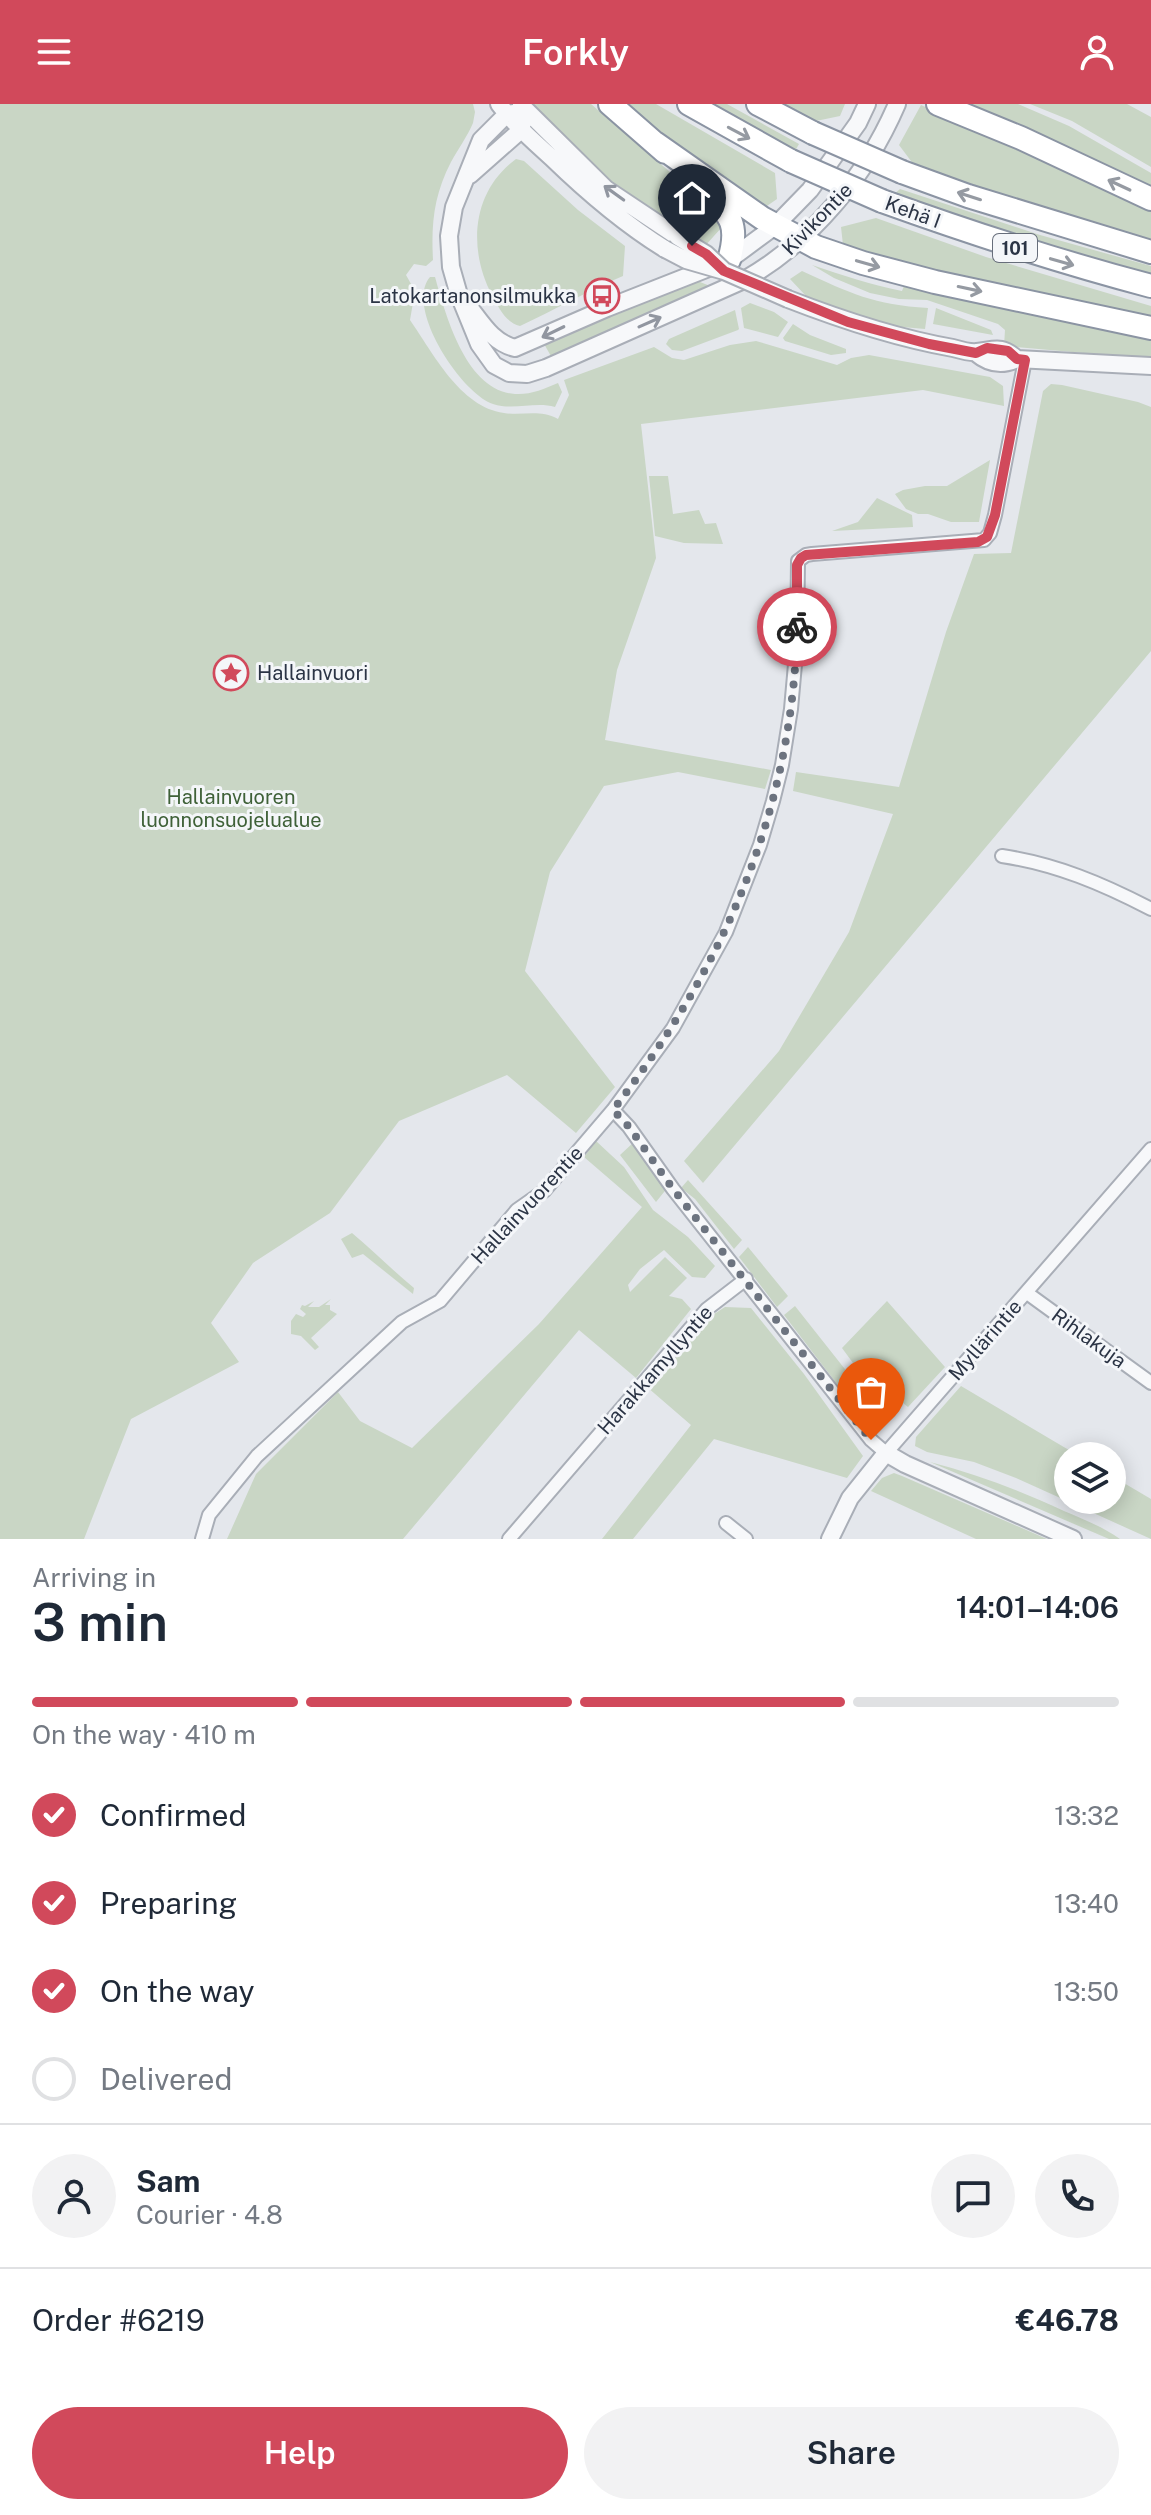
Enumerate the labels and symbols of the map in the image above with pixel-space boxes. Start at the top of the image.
one-way arrow [727,126,751,141]
pin [658,164,726,246]
one-way arrow [1108,177,1132,192]
street label: Kivikontie [777,178,857,260]
one-way arrow [603,185,625,201]
one-way arrow [957,187,982,202]
street label: Kehä I [882,191,944,233]
road number: 101 [993,234,1037,262]
one-way arrow [1048,255,1074,270]
one-way arrow [854,257,880,272]
bus stop icon: Latokartanonsilmukka [583,277,621,315]
one-way arrow [957,283,983,298]
place label: Latokartanonsilmukka [369,284,576,308]
one-way arrow [638,314,662,329]
one-way arrow [541,325,565,340]
courier [757,587,837,667]
place icon: Hallainvuori [212,654,250,692]
place label: Hallainvuori [257,661,368,685]
park label: Hallainvuoren luonnonsuojelualue [140,785,322,832]
street label: Hallainvuorentie [466,1141,588,1269]
street label: Myllärintie [943,1295,1027,1385]
street label: Harakkamyllyntie [592,1301,718,1439]
street label: Rihlakuja [1047,1303,1131,1373]
pin [837,1358,905,1440]

